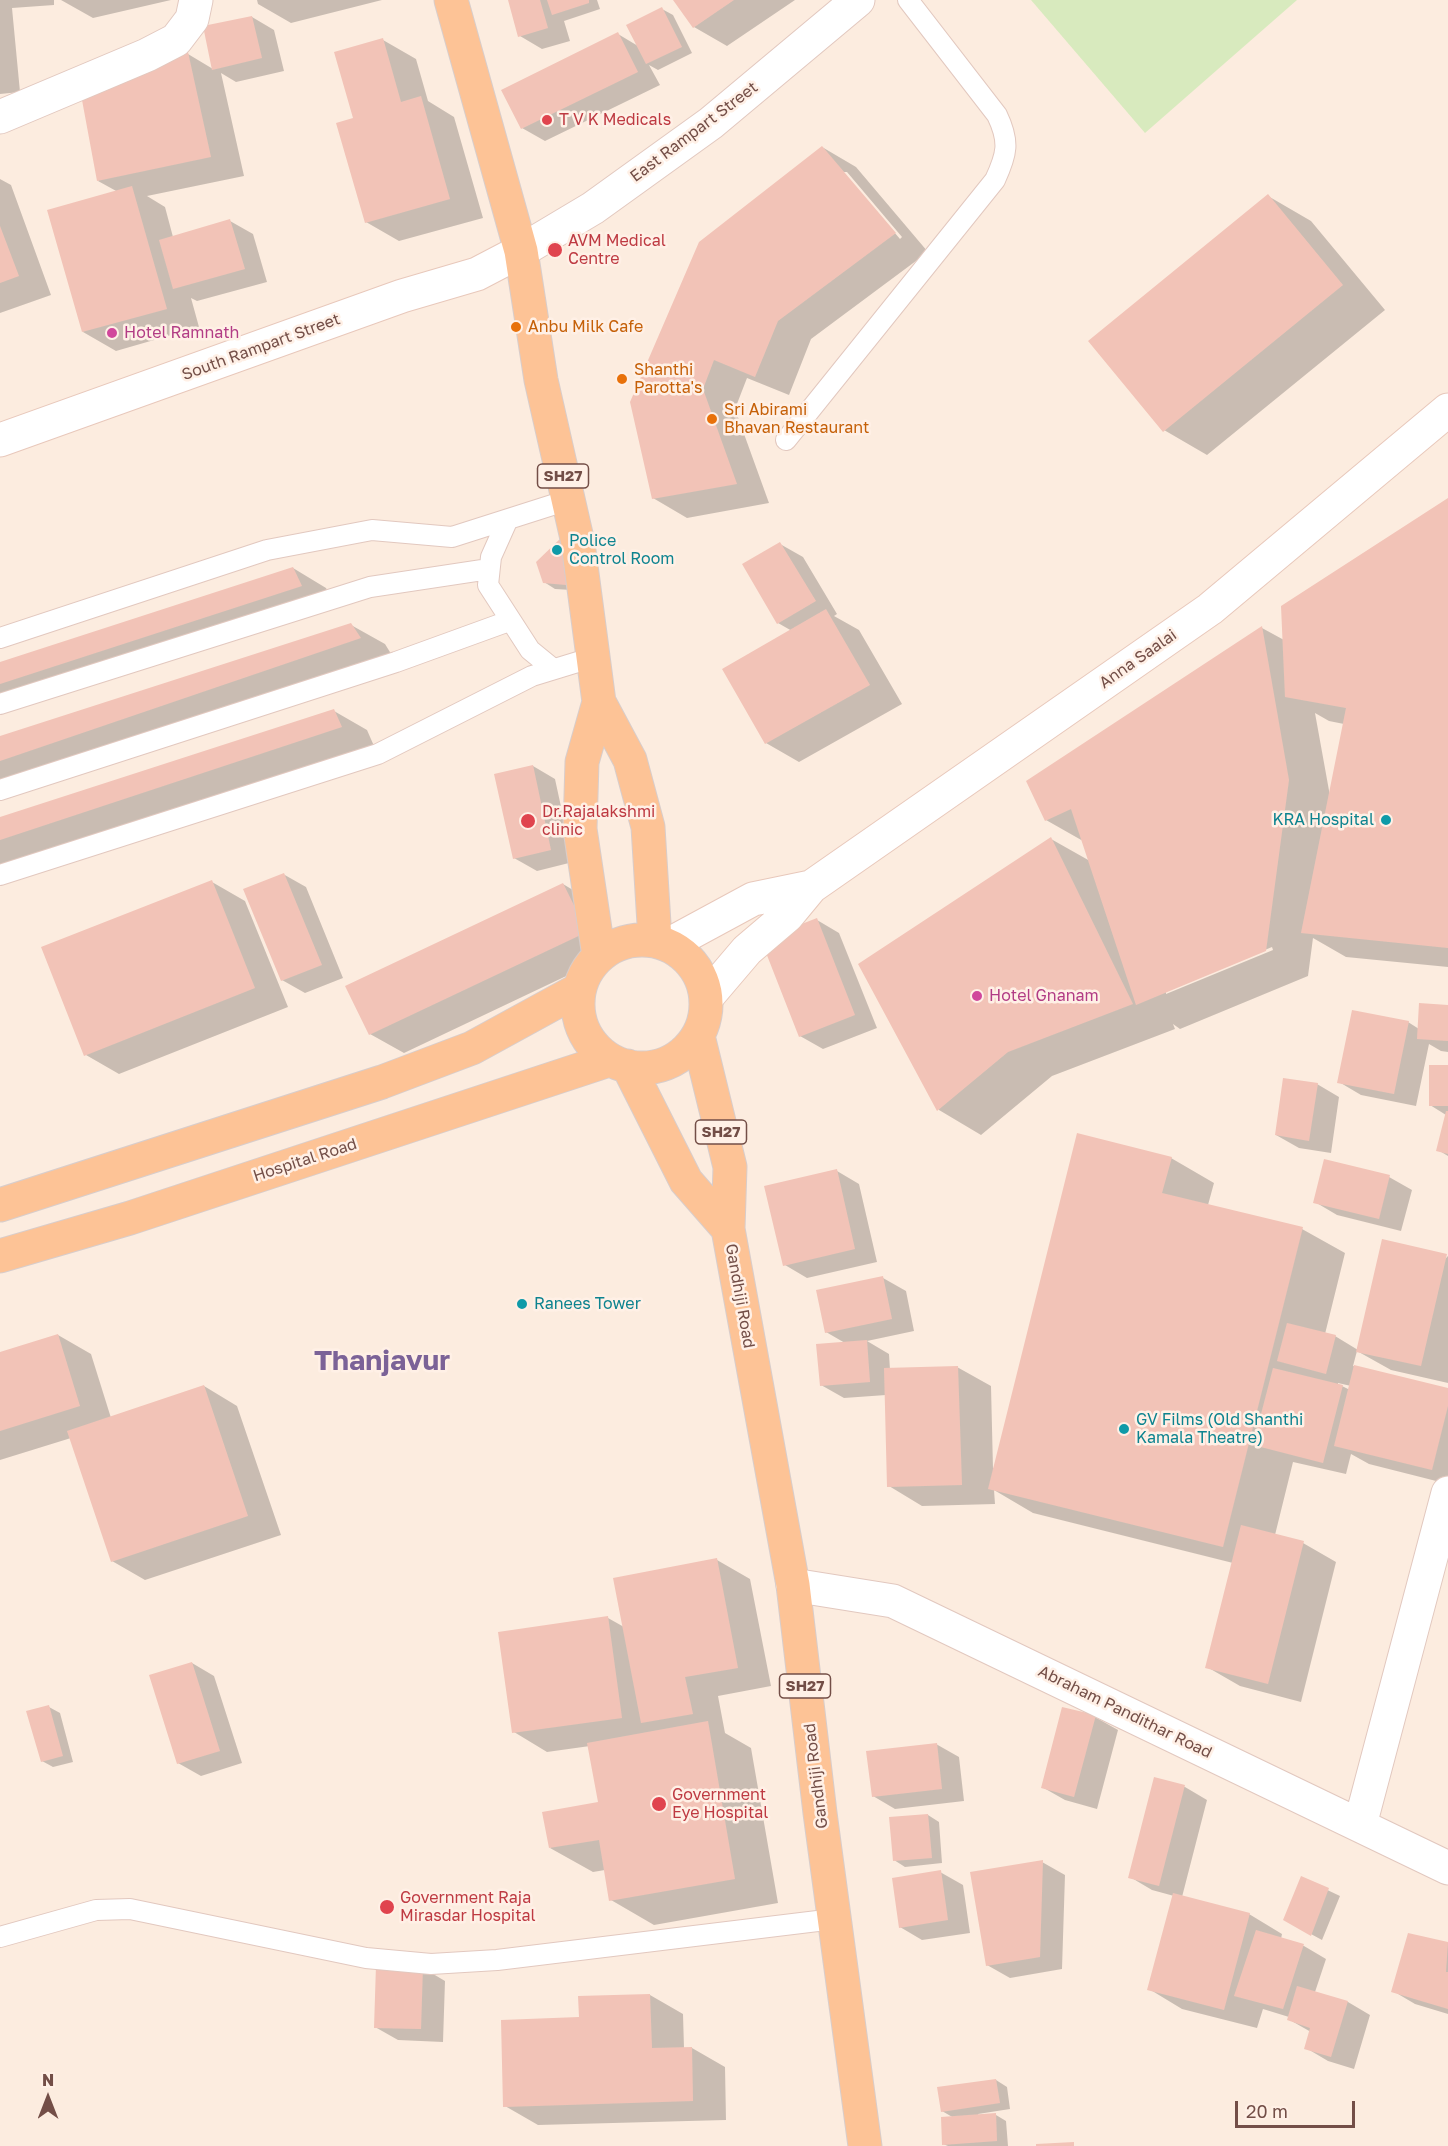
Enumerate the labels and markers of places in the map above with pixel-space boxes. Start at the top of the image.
place label: T V K Medicals [559,110,671,130]
marker: T V K Medicals [540,113,554,127]
place label: AVM Medical Centre [568,231,666,269]
marker: AVM Medical Centre [546,241,564,259]
place label: Anbu Milk Cafe [528,317,643,337]
marker: Anbu Milk Cafe [509,320,523,334]
place label: Hotel Ramnath [124,323,239,343]
marker: Hotel Ramnath [105,326,119,340]
place label: Shanthi Parotta's [634,360,703,398]
marker: Shanthi Parotta's [615,372,629,386]
place label: Sri Abirami Bhavan Restaurant [724,400,869,438]
marker: Sri Abirami Bhavan Restaurant [705,412,719,426]
place label: Police Control Room [569,531,674,569]
marker: Police Control Room [550,543,564,557]
place label: Dr.Rajalakshmi clinic [542,802,655,840]
place label: KRA Hospital [1272,810,1374,830]
marker: Dr.Rajalakshmi clinic [519,812,537,830]
marker: KRA Hospital [1379,813,1393,827]
place label: Hotel Gnanam [989,986,1099,1006]
marker: Hotel Gnanam [970,989,984,1003]
place label: Ranees Tower [534,1294,641,1314]
marker: Ranees Tower [515,1297,529,1311]
place label: GV Films (Old Shanthi Kamala Theatre) [1136,1410,1303,1448]
marker: GV Films (Old Shanthi Kamala Theatre) [1117,1422,1131,1436]
place label: Government Eye Hospital [672,1785,768,1823]
marker: Government Eye Hospital [650,1795,668,1813]
place label: Government Raja Mirasdar Hospital [400,1888,536,1926]
marker: Government Raja Mirasdar Hospital [378,1898,396,1916]

